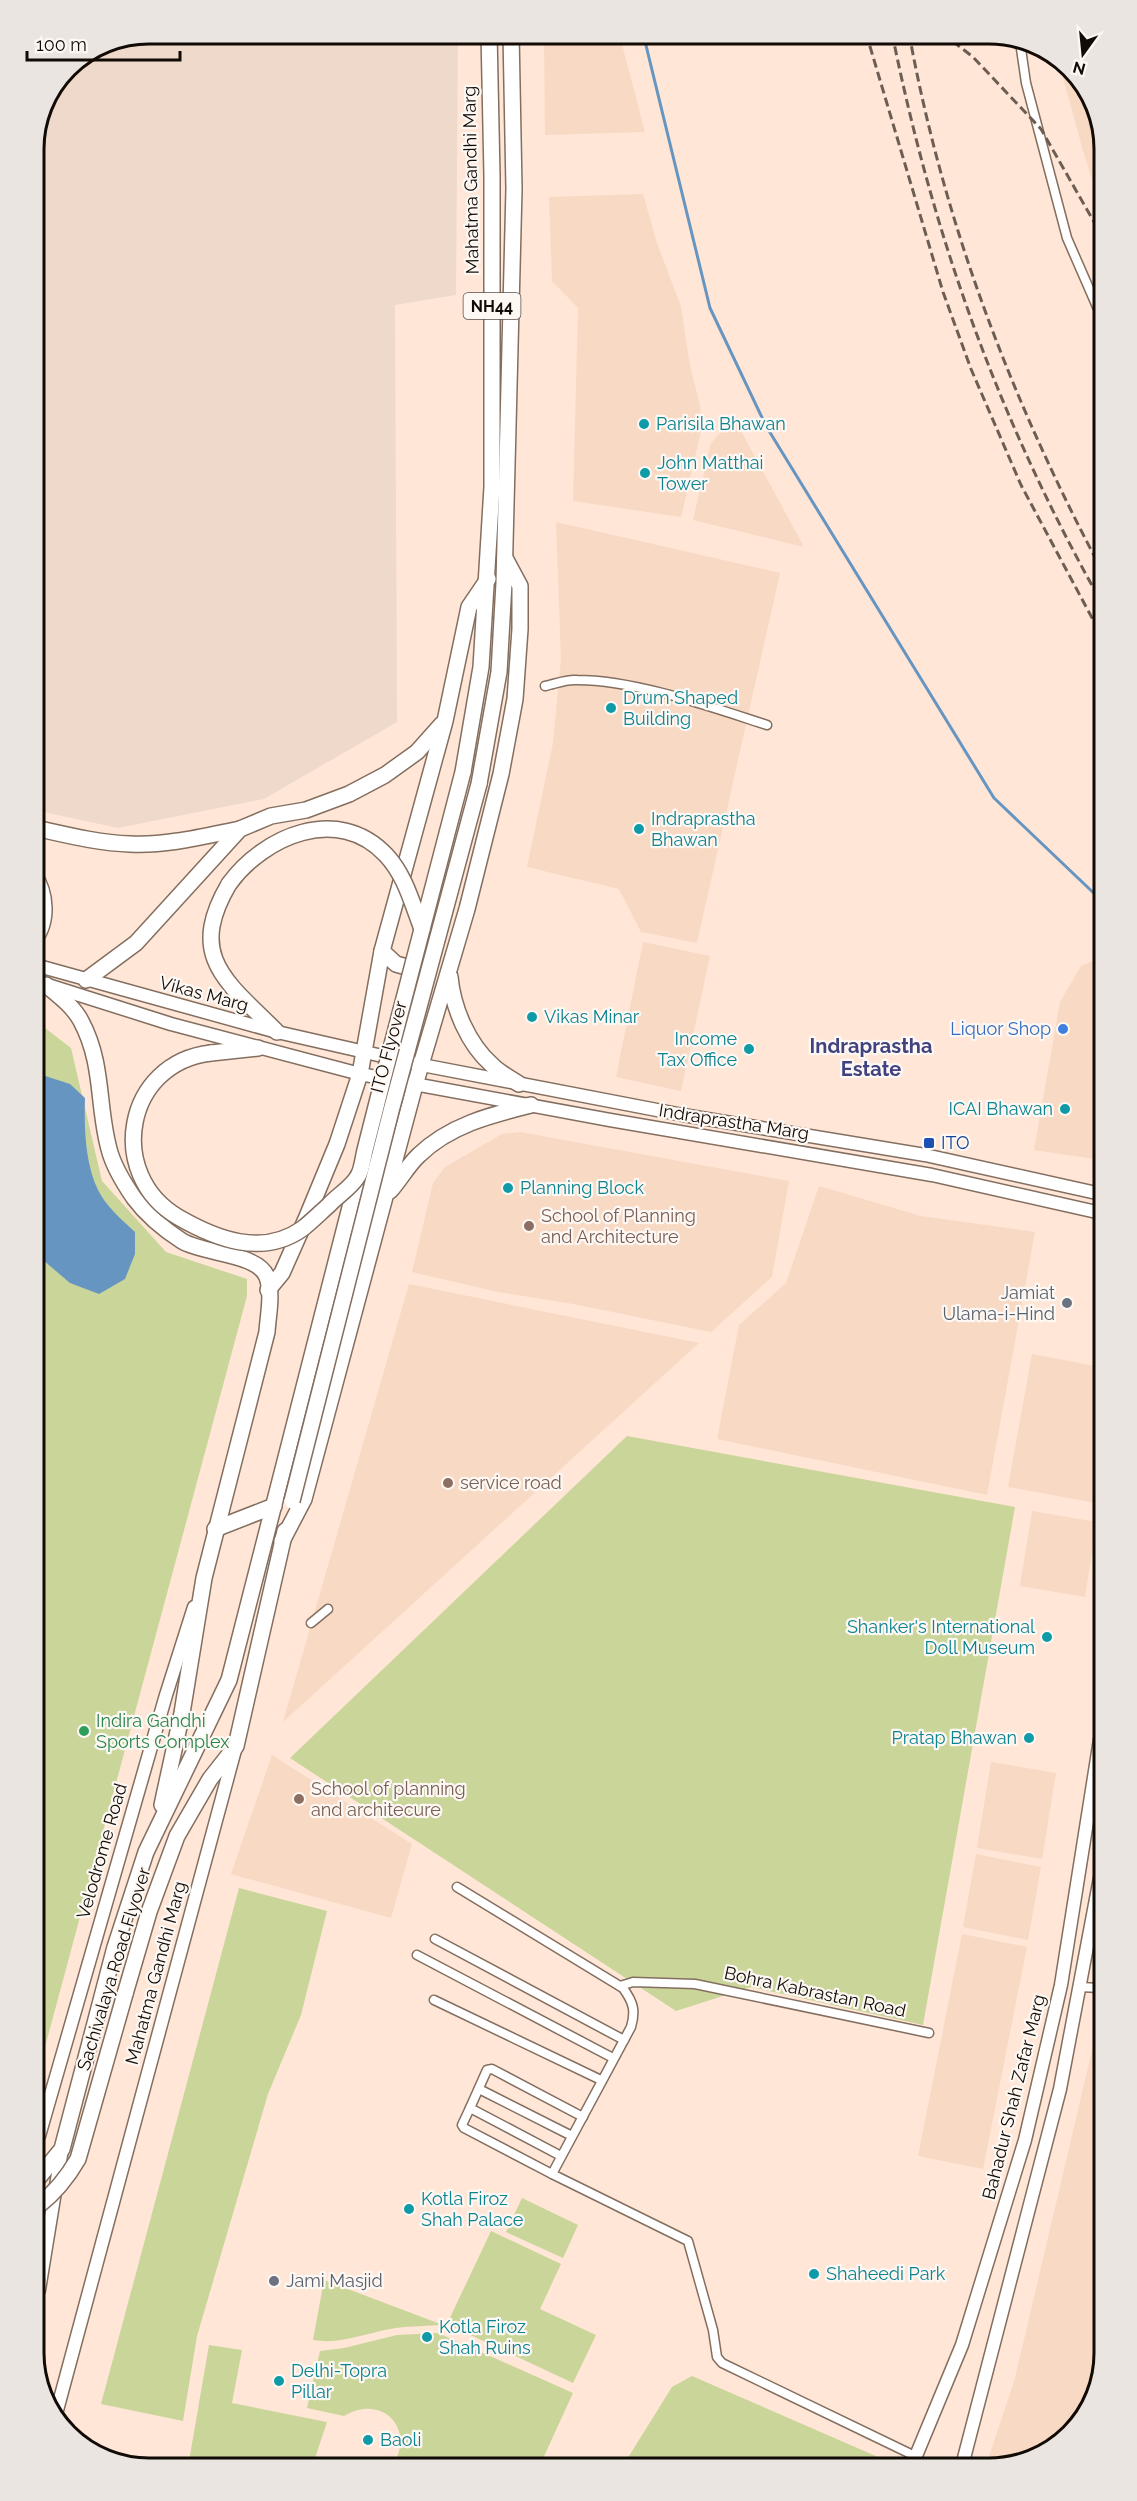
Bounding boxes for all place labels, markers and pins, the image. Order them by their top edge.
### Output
place label: Parisila Bhawan [656,413,786,434]
marker: Parisila Bhawan [637,417,651,431]
place label: John Matthai Tower [657,452,764,494]
marker: John Matthai Tower [638,466,652,480]
place label: Drum Shaped Building [623,687,738,729]
marker: Drum Shaped Building [604,701,618,715]
place label: Indraprastha Bhawan [651,808,755,850]
marker: Indraprastha Bhawan [632,822,646,836]
place label: Vikas Minar [544,1006,640,1027]
marker: Vikas Minar [525,1010,539,1024]
place label: Liquor Shop [950,1018,1051,1039]
marker: Liquor Shop [1056,1022,1070,1036]
place label: Income Tax Office [657,1028,737,1070]
marker: Income Tax Office [742,1042,756,1056]
place label: ICAI Bhawan [948,1098,1053,1119]
marker: ICAI Bhawan [1058,1102,1072,1116]
place label: ITO [941,1132,970,1153]
marker: ITO [922,1136,936,1150]
place label: Planning Block [520,1177,644,1198]
marker: Planning Block [501,1181,515,1195]
place label: School of Planning and Architecture [541,1205,696,1247]
marker: School of Planning and Architecture [522,1219,536,1233]
place label: Jamiat Ulama-i-Hind [942,1282,1055,1324]
marker: Jamiat Ulama-i-Hind [1060,1296,1074,1310]
place label: service road [460,1472,562,1493]
marker: service road [441,1476,455,1490]
place label: Shanker's International Doll Museum [847,1616,1035,1658]
marker: Shanker's International Doll Museum [1040,1630,1054,1644]
place label: Indira Gandhi Sports Complex [96,1710,229,1752]
marker: Indira Gandhi Sports Complex [77,1724,91,1738]
place label: Pratap Bhawan [892,1727,1017,1748]
marker: Pratap Bhawan [1022,1731,1036,1745]
place label: School of planning and architecure [311,1778,466,1820]
marker: School of planning and architecure [292,1792,306,1806]
place label: Kotla Firoz Shah Palace [421,2188,524,2230]
marker: Kotla Firoz Shah Palace [402,2202,416,2216]
place label: Shaheedi Park [826,2263,946,2284]
marker: Shaheedi Park [807,2267,821,2281]
place label: Jami Masjid [286,2270,383,2291]
marker: Jami Masjid [267,2274,281,2288]
place label: Kotla Firoz Shah Ruins [439,2316,531,2358]
marker: Kotla Firoz Shah Ruins [420,2330,434,2344]
place label: Delhi-Topra Pillar [291,2360,387,2402]
marker: Delhi-Topra Pillar [272,2374,286,2388]
place label: Baoli [380,2429,421,2450]
marker: Baoli [361,2433,375,2447]

